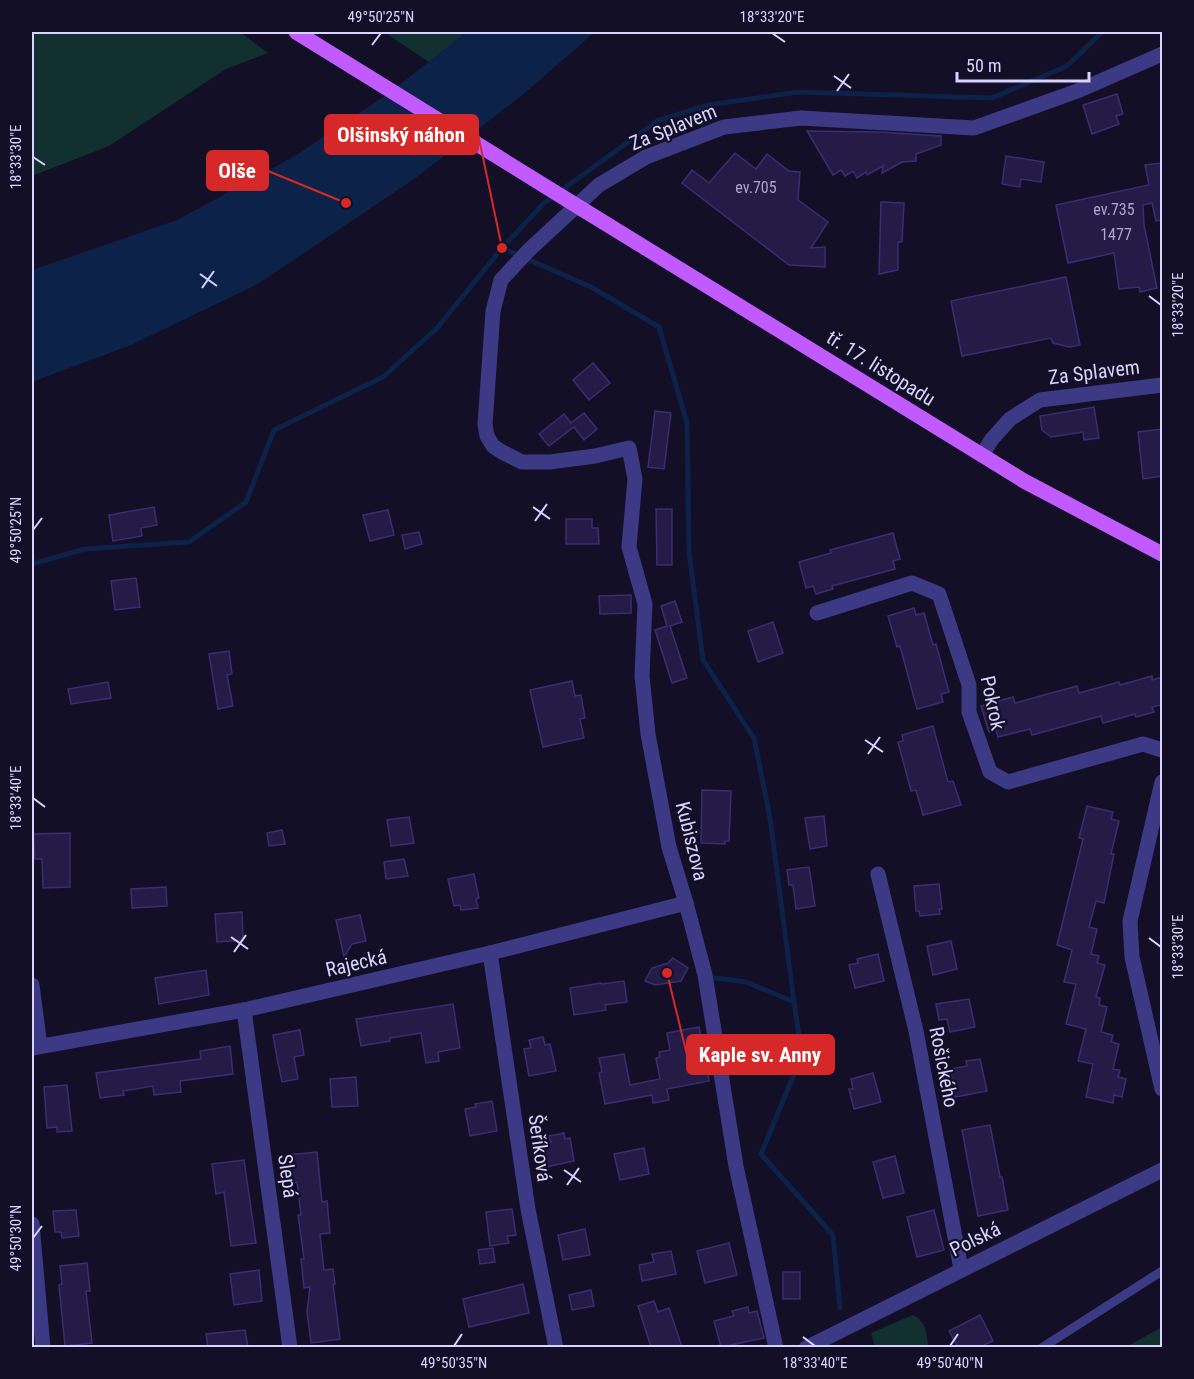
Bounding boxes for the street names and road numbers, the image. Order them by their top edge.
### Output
street label: Za Splavem [626,99,720,155]
street label: tř. 17. listopadu [822,325,940,411]
street label: Za Splavem [1047,354,1141,390]
street label: Pokrok [976,674,1010,732]
street label: Kubiszova [671,799,713,883]
street label: Rajecká [323,944,389,982]
street label: Rošického [924,1025,964,1109]
street label: Šeříková [523,1113,557,1183]
street label: Slepá [273,1153,303,1199]
street label: Polská [946,1217,1004,1261]

